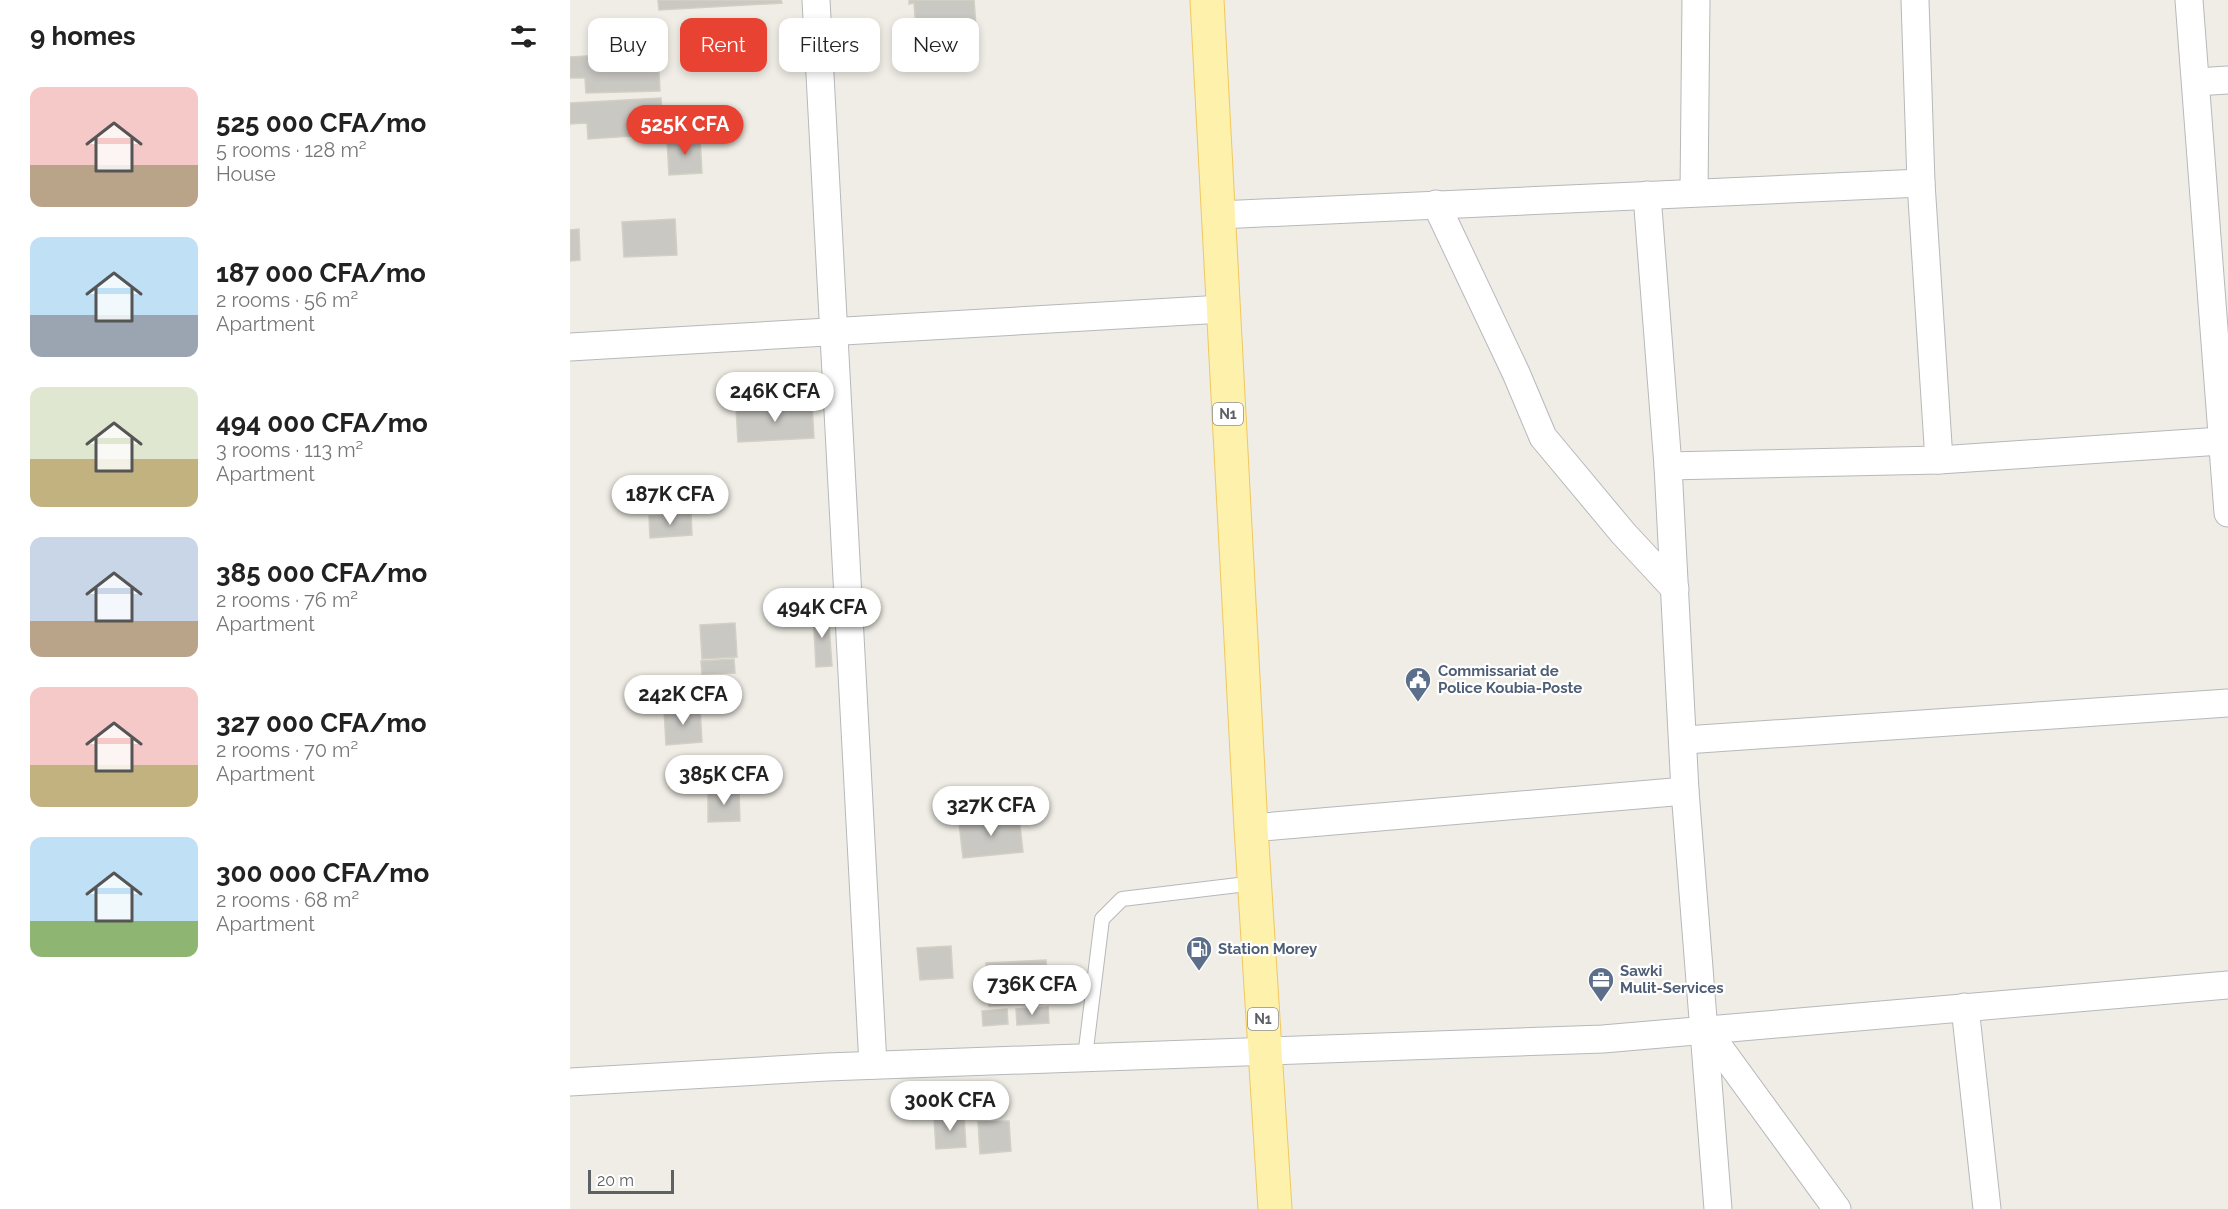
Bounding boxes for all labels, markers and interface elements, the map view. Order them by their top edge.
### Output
chip: Buy [588,18,668,72]
chip: Rent [680,18,767,72]
chip: Filters [779,18,880,72]
chip: New [892,18,979,72]
icon: filters [507,20,540,53]
text: 9 homes [30,21,136,51]
pin: 525K CFA [623,105,747,156]
text: 525 000 CFA/mo [216,108,426,138]
icon: home [78,111,150,183]
text: 525K CFA [640,112,730,136]
text: 5 rooms · 128 m² [216,138,367,162]
text: House [216,162,276,186]
text: 187 000 CFA/mo [216,258,426,288]
icon: home [78,261,150,333]
text: 2 rooms · 56 m² [216,288,358,312]
text: Apartment [216,312,315,336]
pin: 246K CFA [713,372,837,423]
text: 246K CFA [730,379,820,403]
road number: N1 [1213,403,1243,425]
text: 494 000 CFA/mo [216,408,428,438]
icon: home [78,411,150,483]
text: 3 rooms · 113 m² [216,438,363,462]
text: Apartment [216,462,315,486]
pin: 187K CFA [608,475,732,526]
text: 187K CFA [626,482,714,506]
text: 385 000 CFA/mo [216,558,427,588]
icon: home [78,561,150,633]
text: 2 rooms · 76 m² [216,588,358,612]
pin: 494K CFA [760,588,884,639]
text: 494K CFA [777,595,867,619]
text: Apartment [216,612,315,636]
place label: Commissariat de Police Koubia-Poste [1438,662,1582,697]
public building icon: Commissariat de Police Koubia-Poste [1403,665,1433,703]
pin: 242K CFA [621,675,745,726]
text: 242K CFA [638,682,728,706]
text: 327 000 CFA/mo [216,708,426,738]
icon: home [78,711,150,783]
text: 2 rooms · 70 m² [216,738,358,762]
pin: 385K CFA [662,755,786,806]
text: Apartment [216,762,315,786]
text: 385K CFA [679,762,769,786]
pin: 327K CFA [929,786,1053,837]
text: 327K CFA [946,793,1036,817]
text: 300 000 CFA/mo [216,858,429,888]
icon: home [78,861,150,933]
text: 2 rooms · 68 m² [216,888,359,912]
text: Apartment [216,912,315,936]
fuel station icon: Station Morey [1184,934,1214,972]
place label: Station Morey [1218,940,1318,958]
place label: Sawki Mulit-Services [1620,962,1724,997]
pin: 736K CFA [970,965,1094,1016]
office icon: Sawki Mulit-Services [1586,965,1616,1003]
text: 736K CFA [987,972,1077,996]
road number: N1 [1248,1008,1278,1030]
pin: 300K CFA [888,1081,1012,1132]
text: 300K CFA [904,1088,996,1112]
scale bar [588,1167,674,1194]
text: 20 m [597,1171,634,1190]

